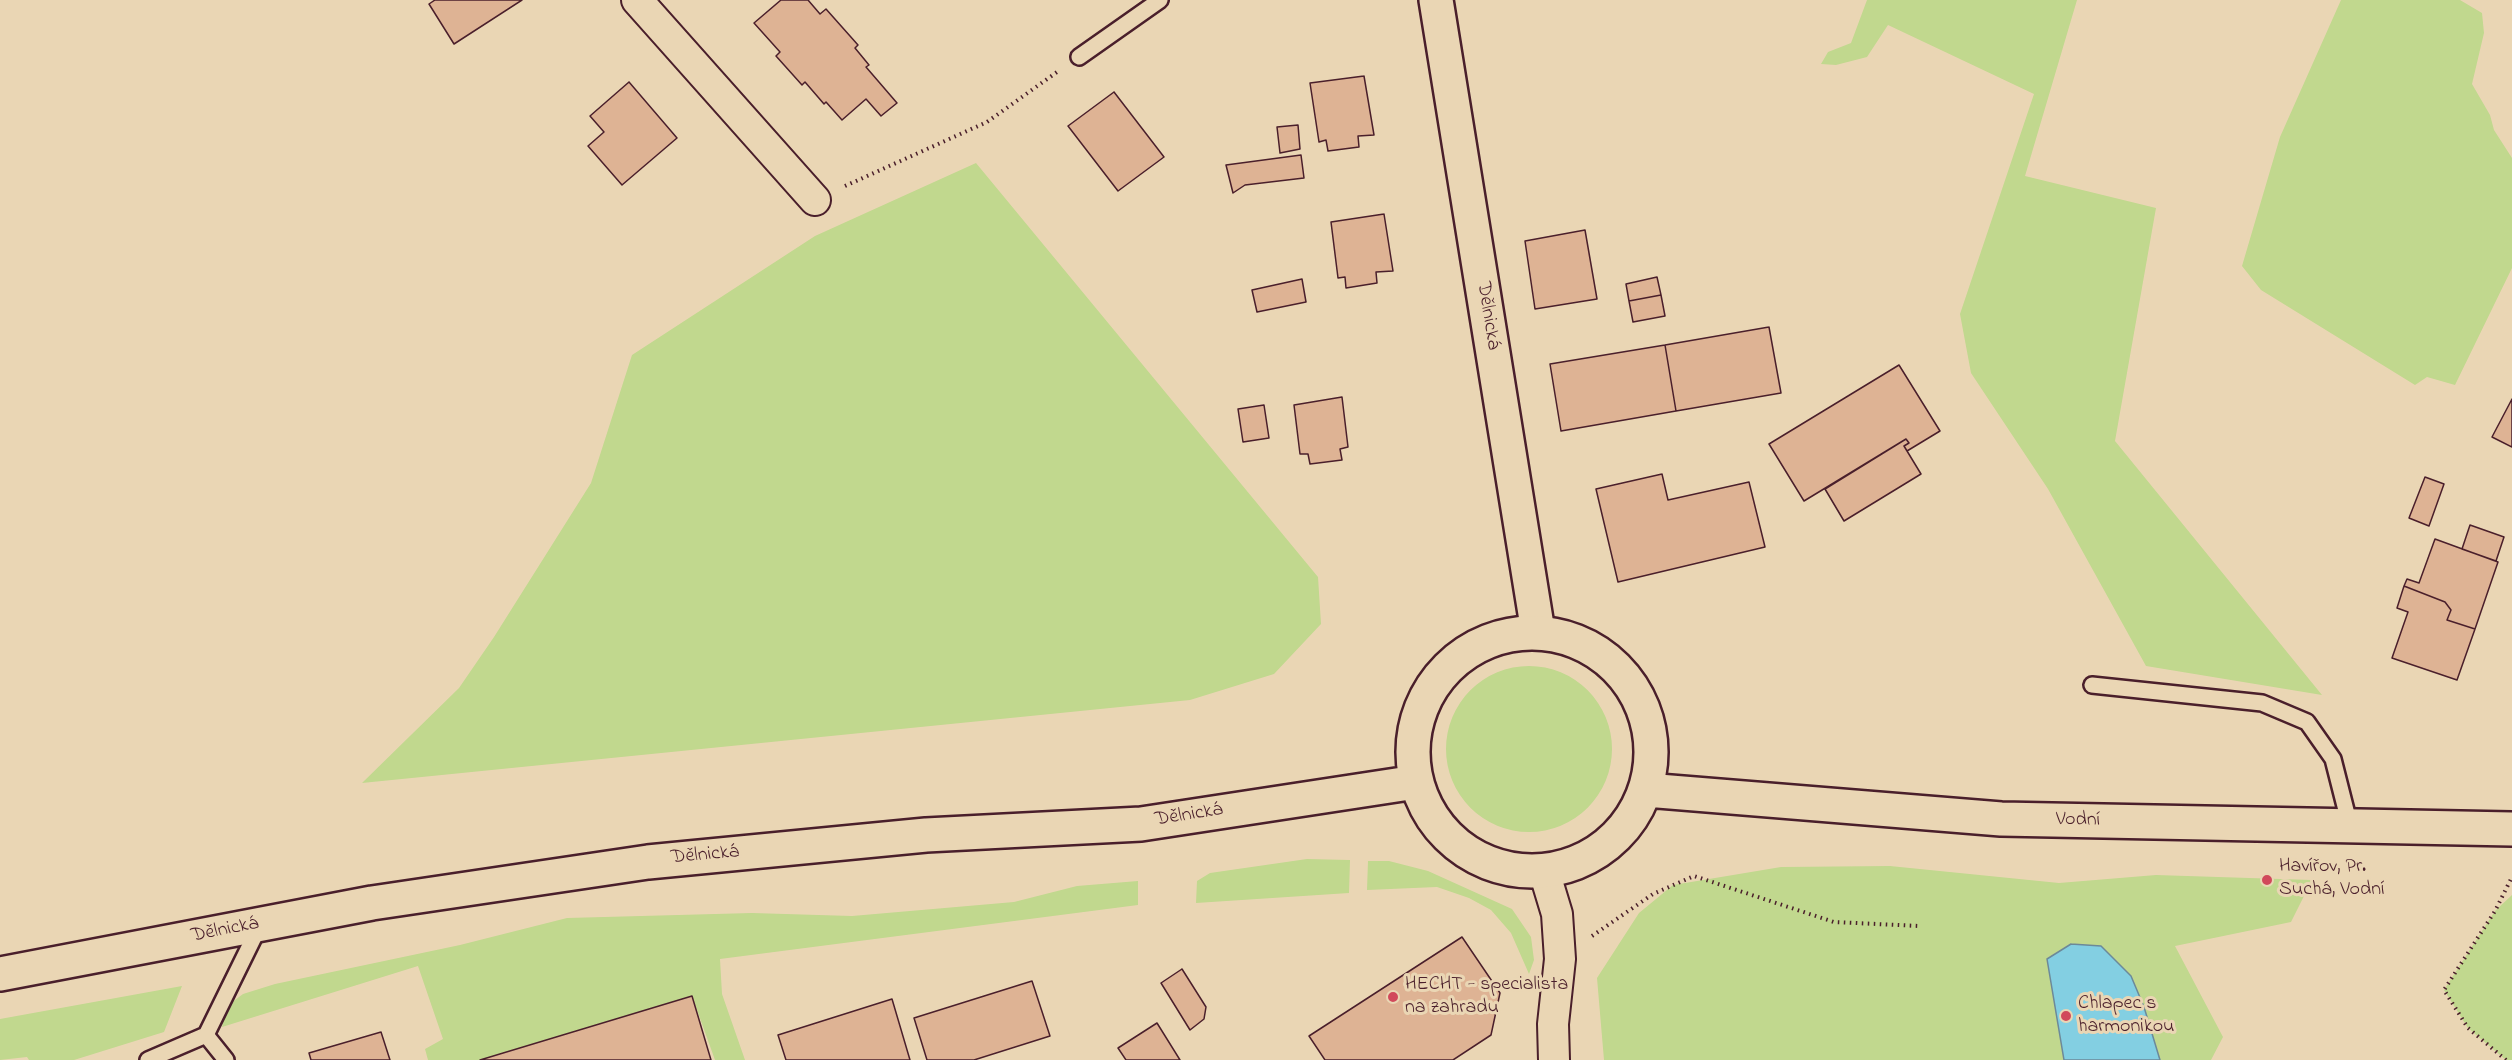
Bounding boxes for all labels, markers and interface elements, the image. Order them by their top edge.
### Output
street label: Dělnická [1470,280,1504,352]
street label: Dělnická [1153,799,1225,833]
street label: Vodní [2056,809,2100,833]
street label: Dělnická [670,841,740,871]
place label: Havířov, Pr. Suchá, Vodní [2279,856,2385,903]
marker: Havířov, Pr. Suchá, Vodní [2260,873,2274,887]
street label: Dělnická [189,913,261,949]
place label: HECHT - specialista na zahradu [1405,974,1568,1021]
marker: HECHT - specialista na zahradu [1386,990,1400,1004]
place label: Chlapec s harmonikou [2078,993,2174,1040]
marker: Chlapec s harmonikou [2059,1009,2073,1023]

